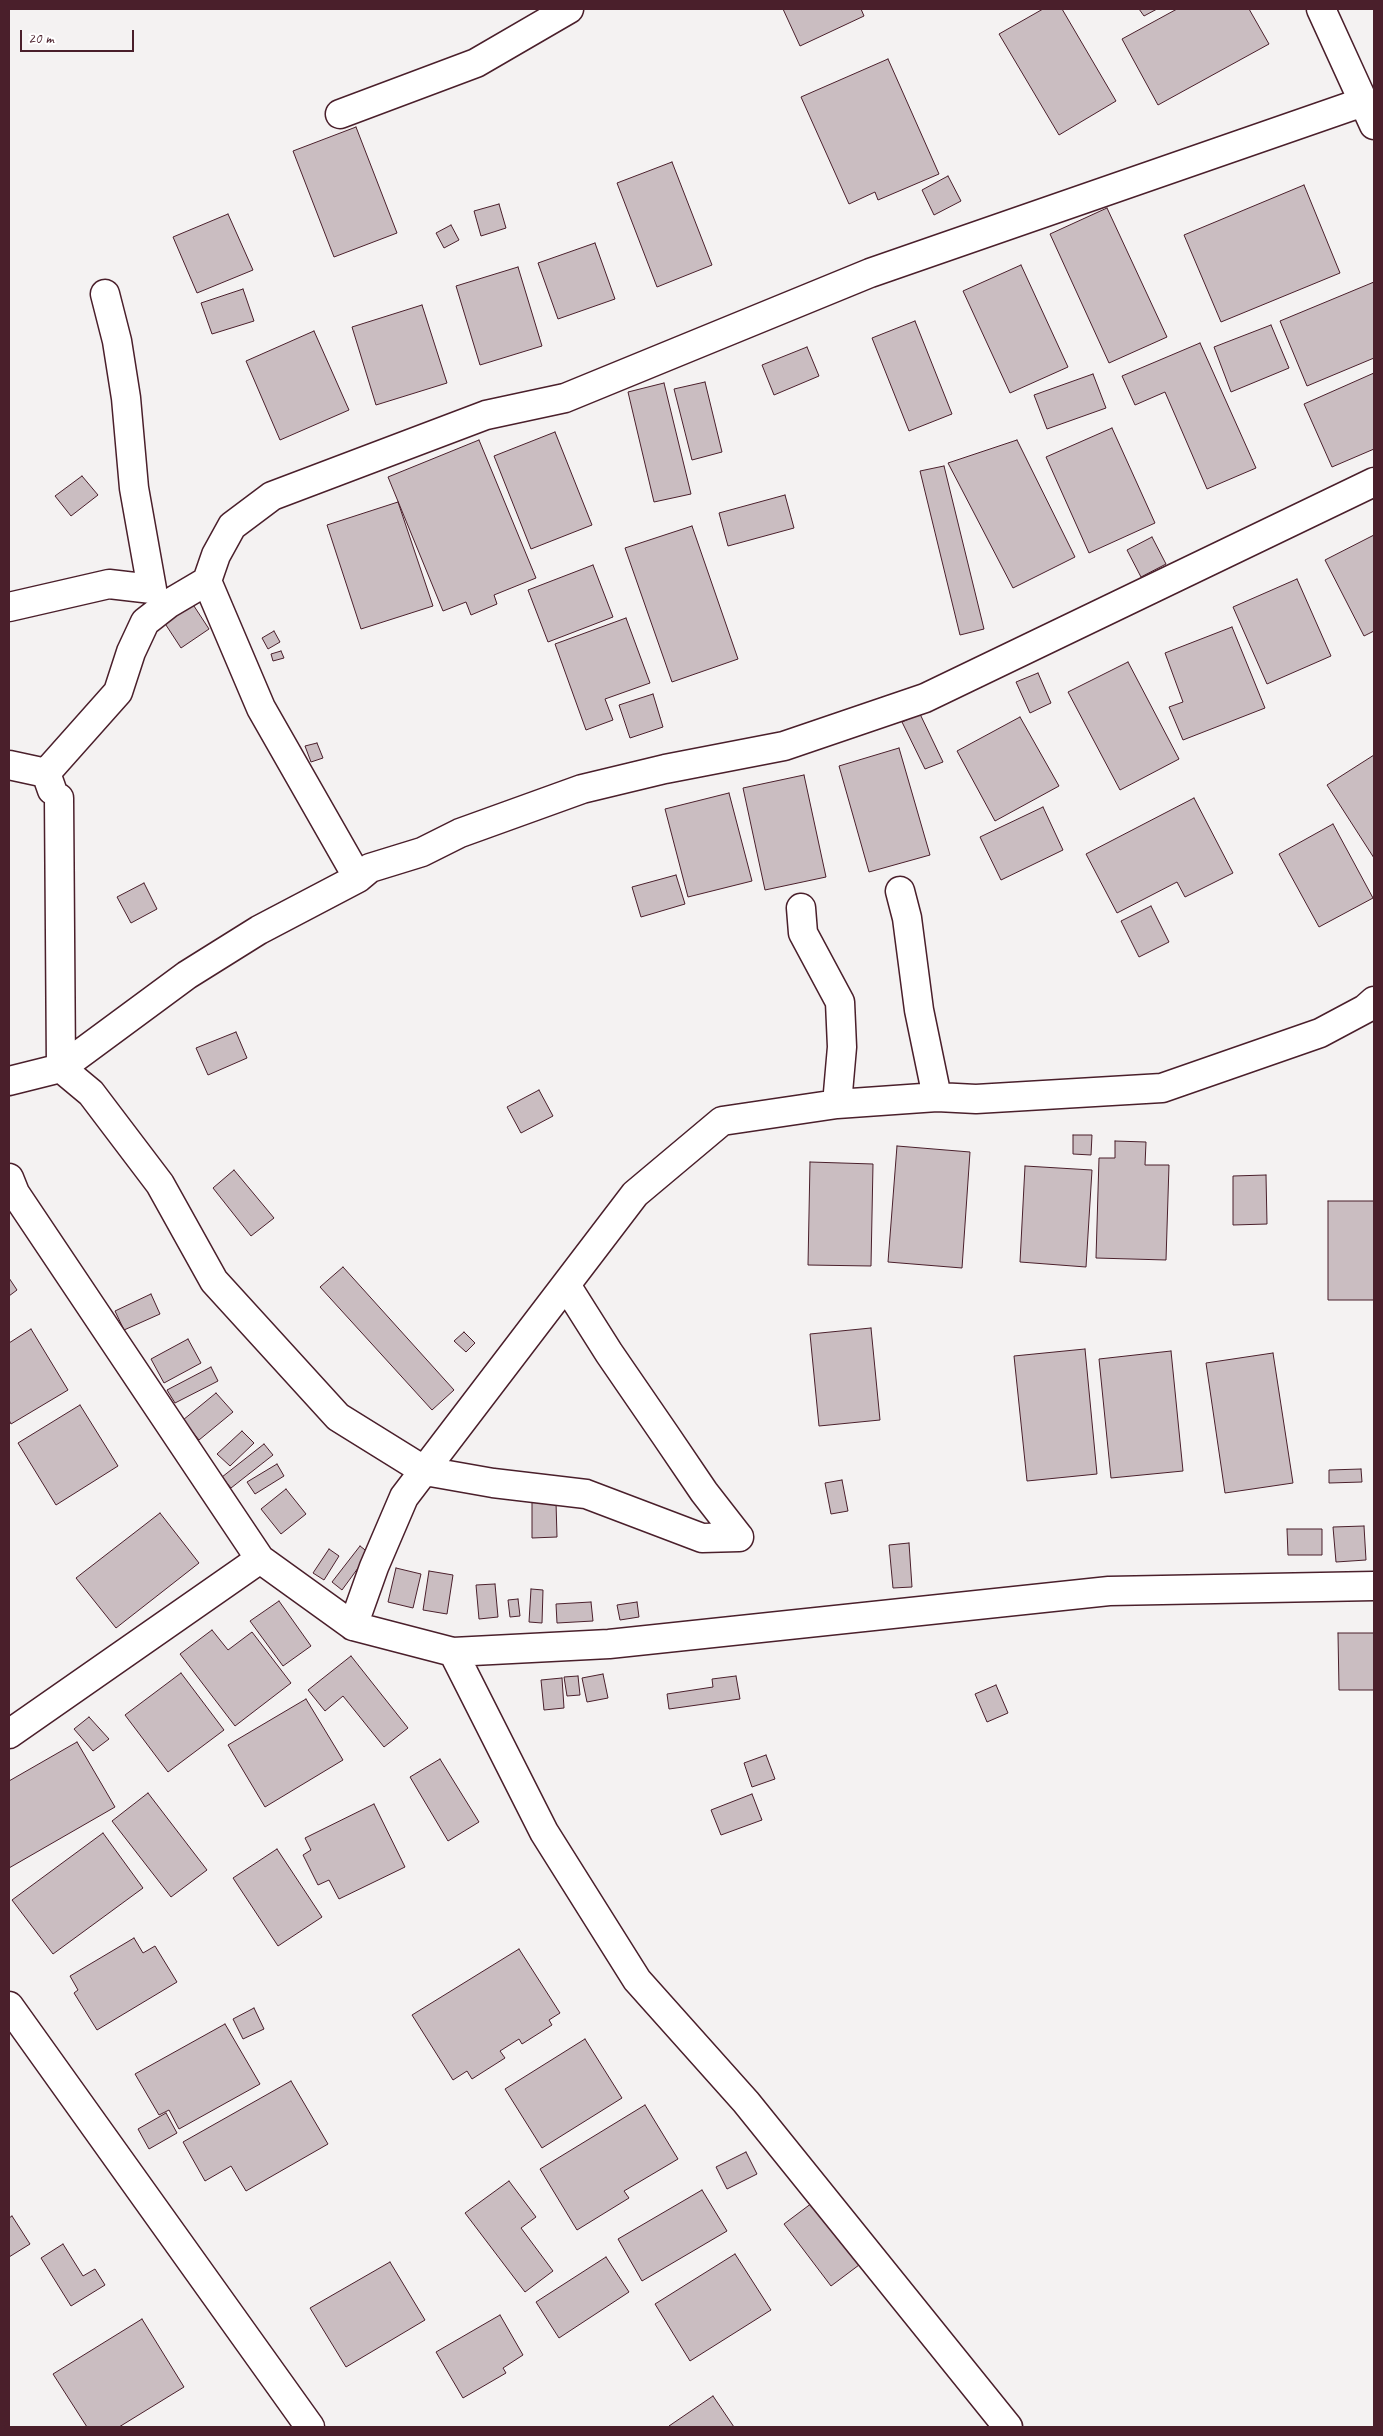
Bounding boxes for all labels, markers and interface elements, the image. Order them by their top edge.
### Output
scale bar [22,20,136,52]
text: 20 m [28,29,54,48]

